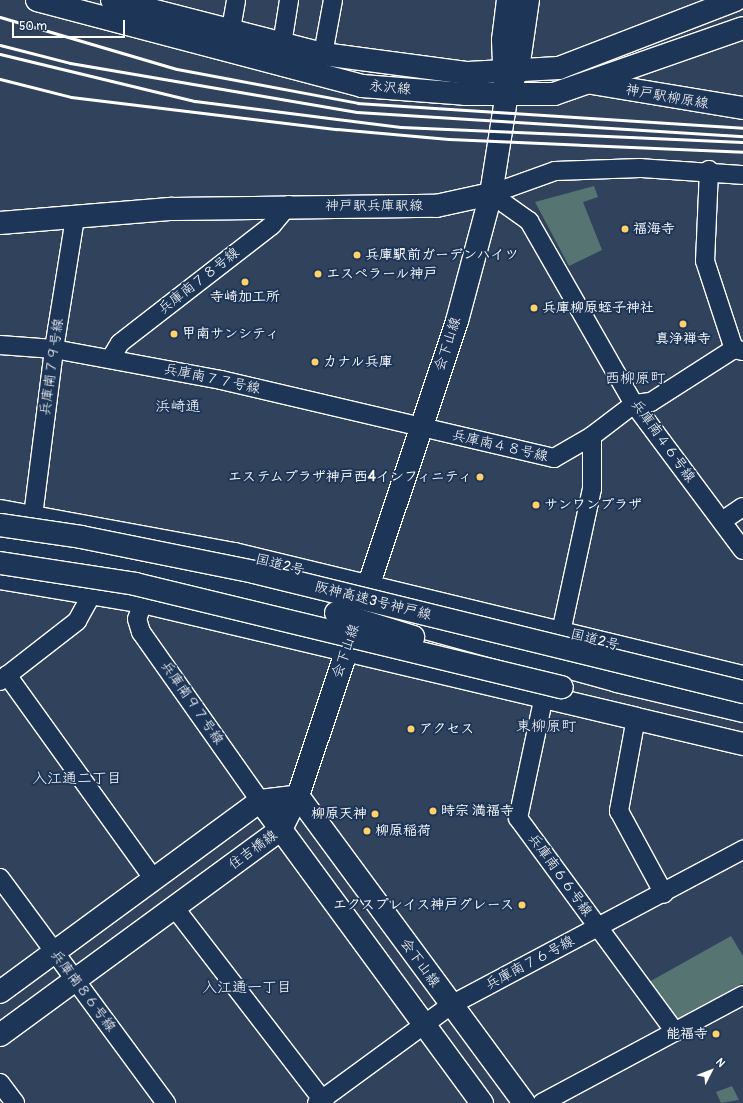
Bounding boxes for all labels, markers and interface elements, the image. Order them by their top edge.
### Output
scale bar [14,12,127,38]
text: 50 m [19,19,47,34]
street label: 永沢線 [368,78,412,98]
street label: 神戸駅柳原線 [624,81,710,113]
street label: 神戸駅兵庫駅線 [325,198,423,214]
place label: 福海寺 [633,221,675,237]
marker: 福海寺 [620,224,630,234]
street label: 兵庫南７８号線 [155,244,243,318]
place label: 兵庫駅前ガーデンハイツ [365,247,519,263]
marker: 兵庫駅前ガーデンハイツ [352,250,362,260]
place label: エスペラール神戸 [326,266,438,282]
marker: エスペラール神戸 [313,269,323,279]
marker: 寺崎加工所 [240,277,250,287]
place label: 寺崎加工所 [210,289,280,305]
place label: 兵庫柳原蛭子神社 [542,300,654,316]
marker: 兵庫柳原蛭子神社 [529,303,539,313]
street label: 会下山線 [431,315,465,373]
street label: 兵庫南７９号線 [37,317,67,417]
marker: 真浄禅寺 [678,319,688,329]
place label: 甲南サンシティ [182,326,280,342]
marker: 甲南サンシティ [169,329,179,339]
place label: 真浄禅寺 [655,331,711,347]
place label: カナル兵庫 [323,354,393,370]
marker: カナル兵庫 [310,357,320,367]
street label: 兵庫南７７号線 [162,361,262,397]
district label: 西柳原町 [605,370,665,388]
street label: 兵庫南４６号線 [627,396,699,486]
district label: 浜崎通 [156,398,200,416]
street label: 兵庫南４８号線 [450,427,550,465]
place label: エステムプラザ神戸西4インフィニティ [226,469,472,485]
marker: エステムプラザ神戸西4インフィニティ [475,472,485,482]
place label: サンワンプラザ [544,497,642,513]
marker: サンワンプラザ [531,500,541,510]
street label: 国道2号 [254,551,306,579]
street label: 阪神高速3号神戸線 [313,578,433,624]
street label: 会下山線 [329,622,363,680]
street label: 国道2号 [569,626,621,654]
street label: 兵庫南９７号線 [157,658,227,748]
district label: 東柳原町 [516,718,576,736]
place label: アクセス [419,721,475,737]
marker: アクセス [406,724,416,734]
district label: 入江通二丁目 [32,770,122,788]
place label: 時宗 満福寺 [441,803,514,819]
place label: 柳原天神 [311,806,367,822]
marker: 時宗 満福寺 [428,806,438,816]
marker: 柳原天神 [370,809,380,819]
place label: 柳原稲荷 [375,823,431,839]
marker: 柳原稲荷 [362,826,372,836]
street label: 住吉橋線 [225,827,281,873]
street label: 兵庫南６６号線 [524,830,596,920]
place label: エクスプレイス神戸グレース [331,897,514,913]
marker: エクスプレイス神戸グレース [517,900,527,910]
street label: 兵庫南７６号線 [483,933,577,993]
street label: 会下山線 [397,935,443,991]
street label: 兵庫南８６号線 [47,947,119,1035]
district label: 入江通一丁目 [202,979,292,997]
place label: 能福寺 [666,1026,708,1042]
marker: 能福寺 [711,1029,721,1039]
north arrow [691,1051,731,1091]
text: N [713,1056,728,1070]

